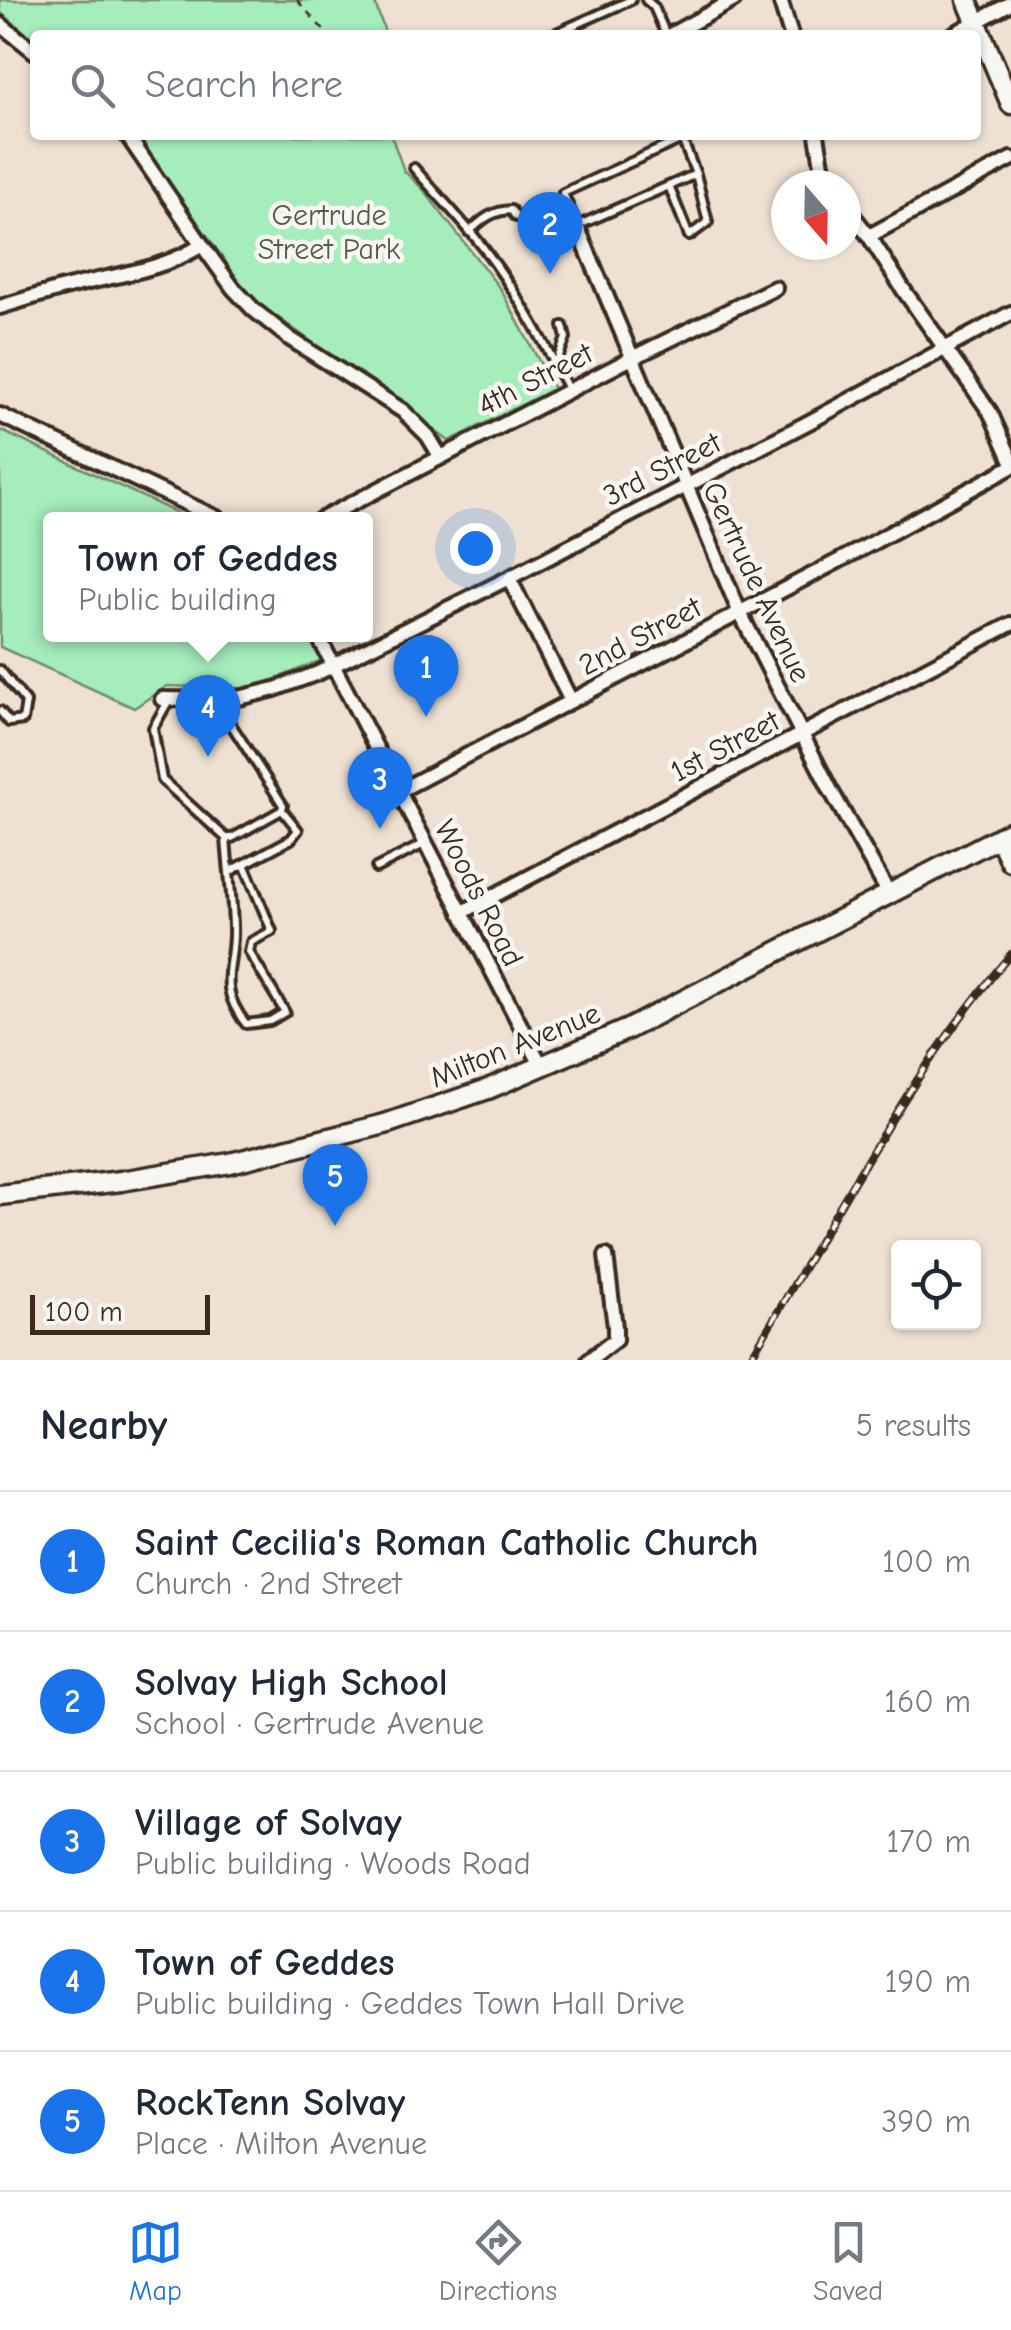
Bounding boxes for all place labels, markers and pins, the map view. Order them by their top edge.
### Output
pin: 2 [518,192,582,274]
pin: 1 [394,634,458,717]
pin: 4 [176,674,240,757]
pin: 3 [348,746,412,829]
pin: 5 [302,1144,368,1226]

